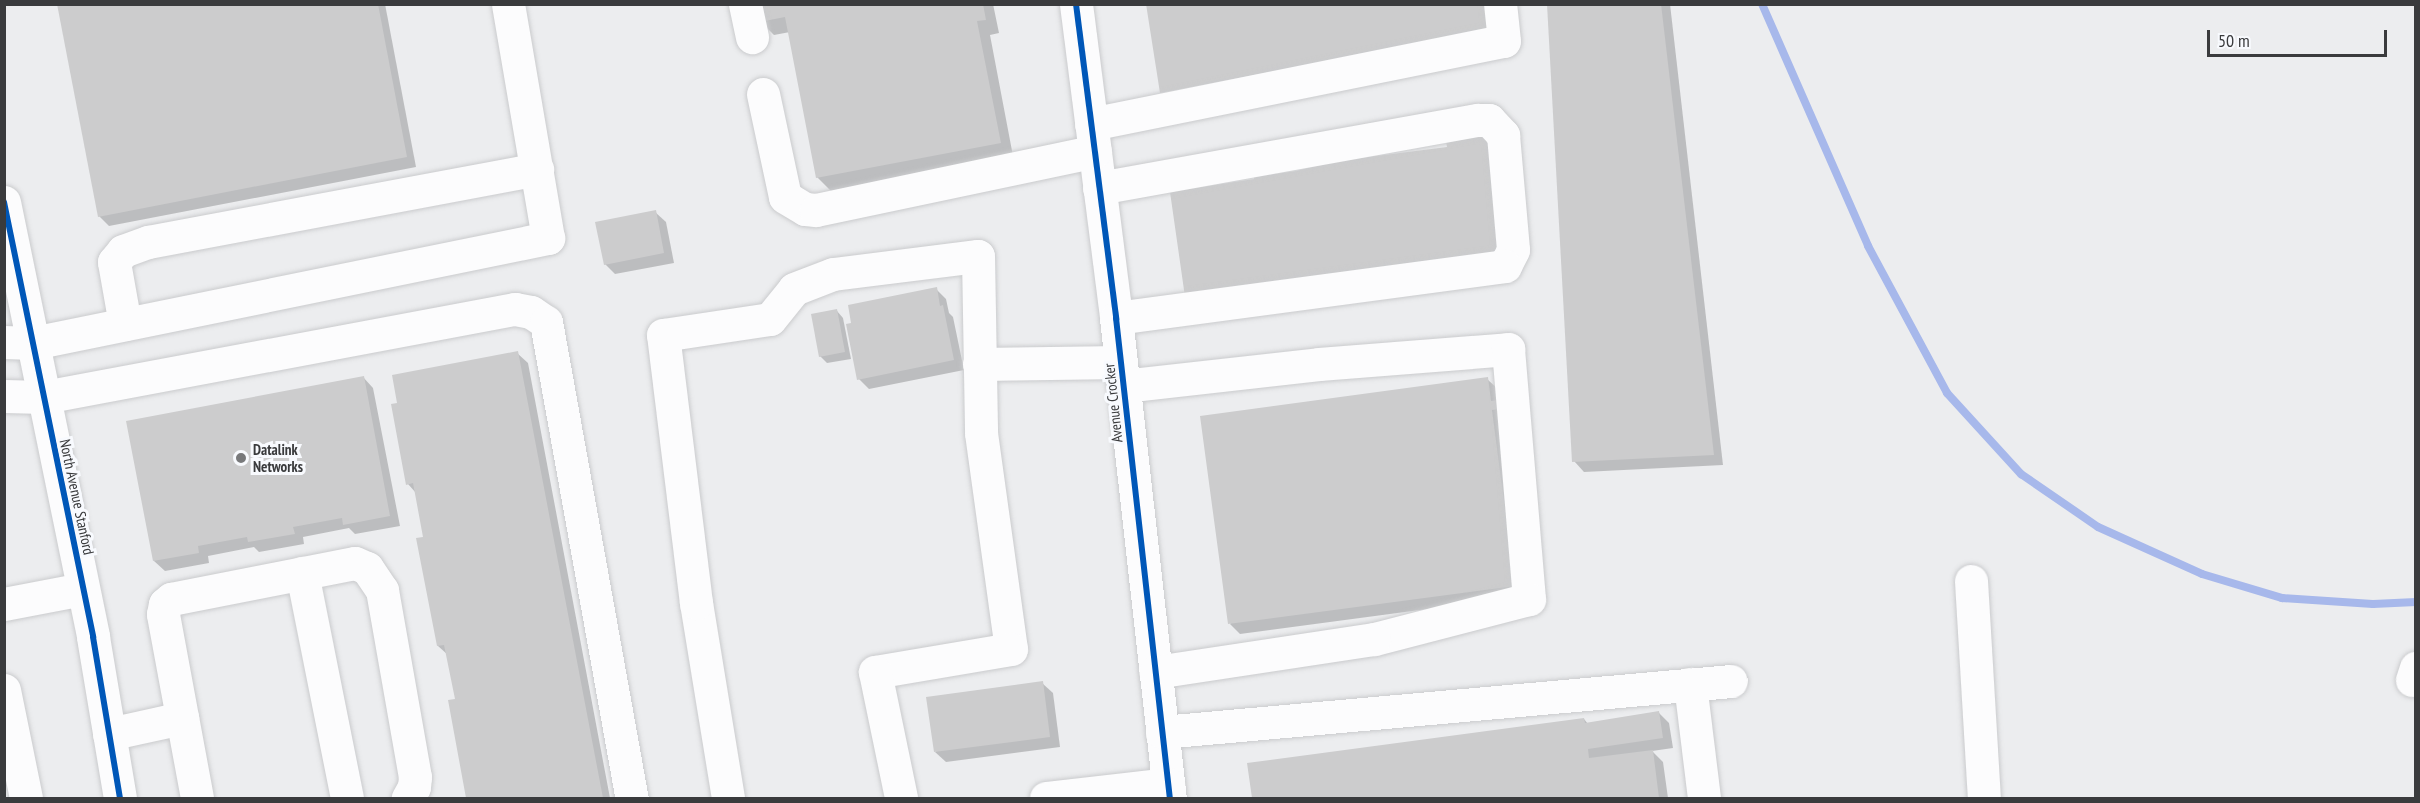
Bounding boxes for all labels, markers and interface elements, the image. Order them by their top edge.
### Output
scale bar [2210,18,2390,56]
text: 50 m [2218,29,2250,52]
street label: Avenue Crocker [1100,362,1126,444]
street label: North Avenue Stanford [56,437,98,557]
place label: Datalink Networks [253,440,303,475]
marker: Datalink Networks [234,451,248,465]

